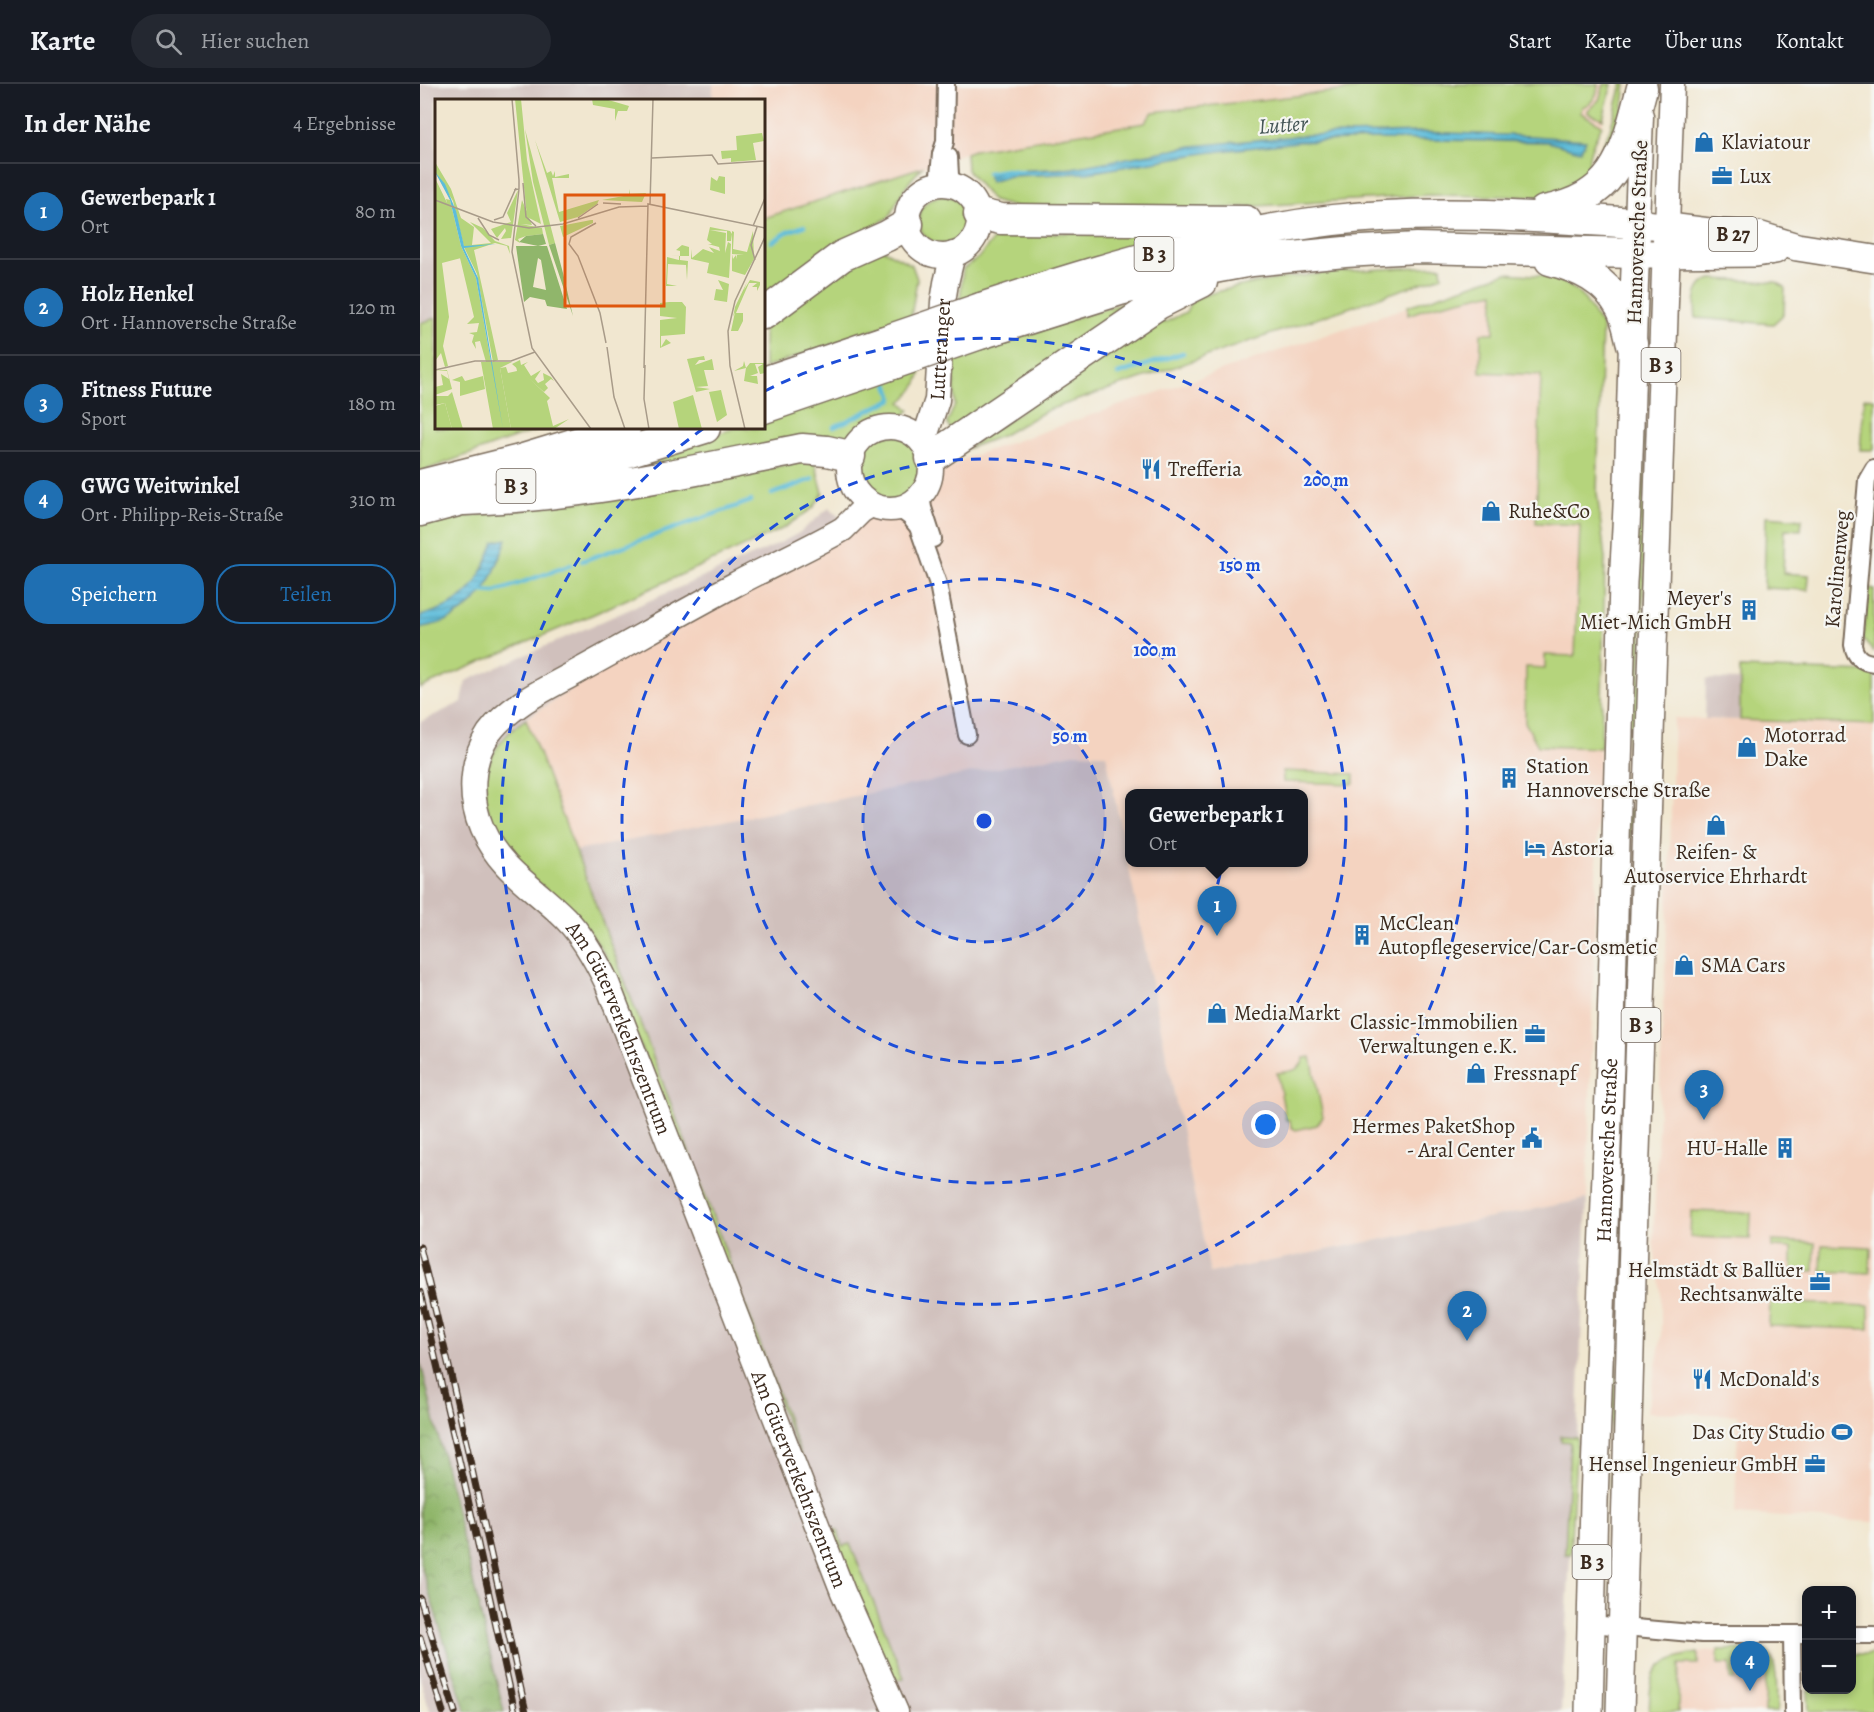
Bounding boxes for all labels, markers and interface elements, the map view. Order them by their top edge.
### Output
search box [131,14,551,68]
text: Karte [30,22,95,60]
icon: search [152,25,185,58]
text: Hier suchen [200,26,309,56]
text: Start [1509,27,1551,55]
text: Karte [1584,27,1632,55]
text: Über uns [1665,27,1742,55]
text: Kontakt [1775,27,1844,55]
inset map [435,99,765,429]
text: In der Nähe [24,106,151,141]
water label: Lutter [1257,108,1310,142]
text: 4 Ergebnisse [293,110,396,137]
place label: Klaviatour [1721,128,1811,156]
shop icon: Klaviatour [1692,130,1716,154]
street label: Hannoversche Straße [1620,139,1654,325]
place label: Lux [1739,162,1771,190]
office icon: Lux [1710,164,1734,188]
text: Gewerbepark 1 [81,183,216,213]
text: 1 [40,198,47,225]
text: 80 m [355,198,396,225]
text: Ort [81,213,109,240]
road number: B 27 [1709,217,1757,251]
road number: B 3 [1134,237,1174,271]
text: Holz Henkel [81,279,193,309]
text: 2 [39,294,48,321]
text: 120 m [348,294,396,321]
street label: Lutteranger [923,297,957,401]
text: Ort · Hannoversche Straße [81,309,297,336]
road number: B 3 [1642,348,1680,382]
text: Fitness Future [81,375,212,405]
text: 3 [39,390,48,417]
text: 180 m [348,390,396,417]
text: Sport [81,405,126,432]
place label: Trefferia [1168,455,1242,483]
restaurant icon: Trefferia [1139,457,1163,481]
text: 200 m [1303,468,1349,492]
road number: B 3 [496,469,536,503]
text: GWG Weitwinkel [81,471,240,501]
text: 4 [39,486,48,513]
text: 310 m [350,486,396,513]
place label: Ruhe&Co [1508,497,1590,525]
shop icon: Ruhe&Co [1479,499,1503,523]
text: Ort · Philipp-Reis-Straße [81,501,284,528]
street label: Karolinenweg [1818,508,1856,629]
text: 150 m [1219,553,1261,577]
button: Speichern [24,564,204,624]
button: Teilen [216,564,396,624]
place label: Meyer's Miet-Mich GmbH [1580,584,1732,636]
building icon: Meyer's Miet-Mich GmbH [1737,598,1761,622]
text: 100 m [1134,638,1176,662]
place label: Motorrad Dake [1764,721,1847,773]
text: 50 m [1053,724,1087,748]
shop icon: Motorrad Dake [1735,735,1759,759]
place label: Station Hannoversche Straße [1526,752,1710,804]
building icon: Station Hannoversche Straße [1497,766,1521,790]
popup [1125,789,1308,867]
text: Gewerbepark 1 [1149,800,1284,830]
centre of rings [974,811,994,831]
shop icon: Reifen- & Autoservice Ehrhardt [1704,813,1728,837]
text: Ort [1149,830,1177,857]
place label: Astoria [1551,834,1614,862]
hotel icon: Astoria [1523,836,1547,860]
place label: Reifen- & Autoservice Ehrhardt [1624,838,1808,890]
pin: 1 [1198,886,1236,936]
place label: McClean Autopflegeservice/Car-Cosmetic [1378,909,1657,961]
street label: Am Güterverkehrszentrum [559,914,679,1139]
building icon: McClean Autopflegeservice/Car-Cosmetic [1350,923,1374,947]
place label: SMA Cars [1701,951,1786,979]
shop icon: SMA Cars [1672,953,1696,977]
place label: MediaMarkt [1234,999,1341,1027]
shop icon: MediaMarkt [1205,1001,1229,1025]
place label: Classic-Immobilien Verwaltungen e.K. [1350,1008,1518,1060]
road number: B 3 [1622,1008,1660,1042]
office icon: Classic-Immobilien Verwaltungen e.K. [1523,1022,1547,1046]
street label: Hannoversche Straße [1589,1058,1624,1243]
place label: Fressnapf [1493,1059,1580,1087]
shop icon: Fressnapf [1464,1061,1488,1085]
pin: 3 [1684,1070,1724,1120]
your location [1251,1110,1280,1139]
place label: Hermes PaketShop - Aral Center [1352,1112,1515,1164]
public building icon: Hermes PaketShop - Aral Center [1520,1126,1544,1150]
place label: HU-Halle [1686,1134,1768,1162]
building icon: HU-Halle [1773,1136,1797,1160]
place label: Helmstädt & Ballüer Rechtsanwälte [1628,1256,1803,1308]
office icon: Helmstädt & Ballüer Rechtsanwälte [1808,1270,1832,1294]
pin: 2 [1448,1292,1486,1341]
street label: Am Güterverkehrszentrum [744,1365,854,1592]
place label: McDonald's [1719,1365,1820,1393]
restaurant icon: McDonald's [1690,1367,1714,1391]
place label: Das City Studio [1692,1418,1825,1446]
sports icon: Das City Studio [1830,1420,1854,1444]
place label: Hensel Ingenieur GmbH [1588,1450,1798,1478]
office icon: Hensel Ingenieur GmbH [1803,1452,1827,1476]
road number: B 3 [1572,1545,1612,1579]
map controls [1802,1586,1856,1694]
button: + [1802,1586,1856,1640]
button: − [1802,1640,1856,1694]
pin: 4 [1730,1642,1770,1691]

